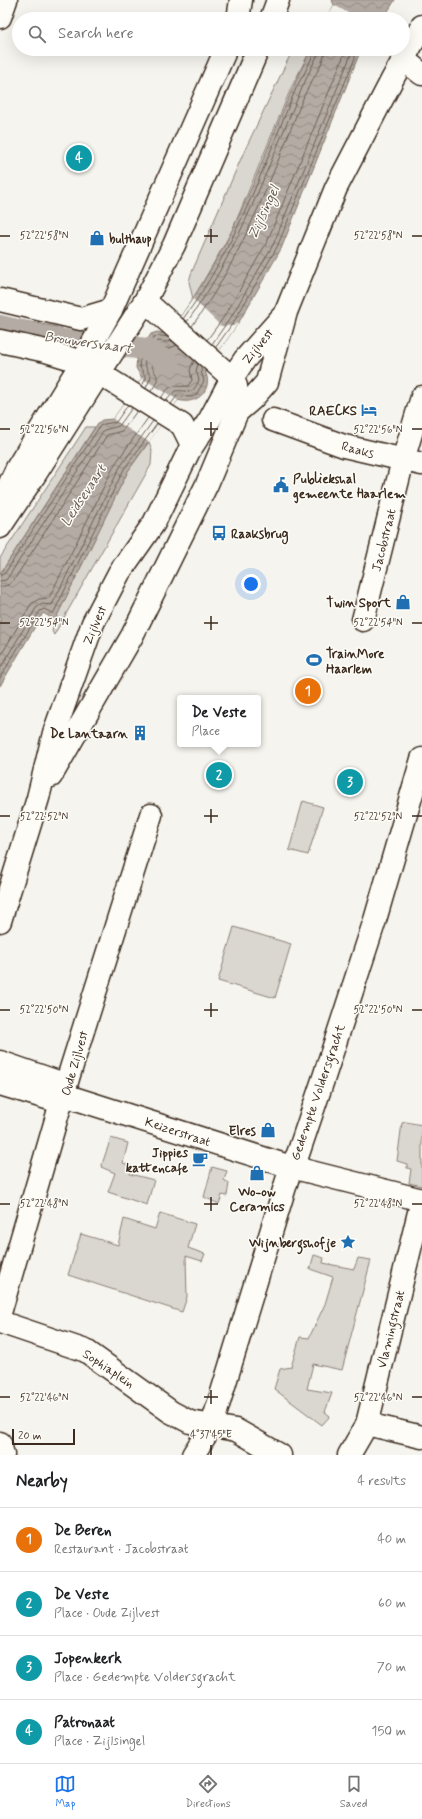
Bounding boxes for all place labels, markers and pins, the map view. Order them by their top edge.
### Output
pin: 4 [66,143,92,173]
shop icon: bulthaup [88,229,106,247]
place label: bulthaup [109,231,152,248]
hotel icon: RAECKS [360,401,378,419]
place label: RAECKS [309,403,357,420]
place label: Publiekshal gemeente Haarlem [293,471,406,504]
public building icon: Publiekshal gemeente Haarlem [272,476,290,494]
bus stop icon: Raaksbrug [210,524,228,542]
place label: Raaksbrug [231,526,289,545]
shop icon: Twin Sport [394,593,412,611]
place label: Twin Sport [326,595,391,612]
place label: TrainMore Haarlem [326,646,385,678]
sports icon: TrainMore Haarlem [305,651,323,669]
pin: 1 [295,676,321,706]
building icon: De Lantaarn [131,724,149,742]
place label: De Lantaarn [50,726,129,743]
pin: 2 [206,760,232,790]
pin: 3 [337,767,363,797]
shop icon: Elres [259,1121,277,1139]
place label: Elres [229,1123,256,1140]
place label: Jippies kattencafe [126,1145,188,1177]
cafe icon: Jippies kattencafe [191,1150,209,1168]
shop icon: Wo-ow Ceramics [248,1164,266,1182]
place label: Wo-ow Ceramics [229,1184,285,1216]
place icon: Wijnbergshofje [339,1233,357,1251]
place label: Wijnbergshofje [248,1235,336,1255]

